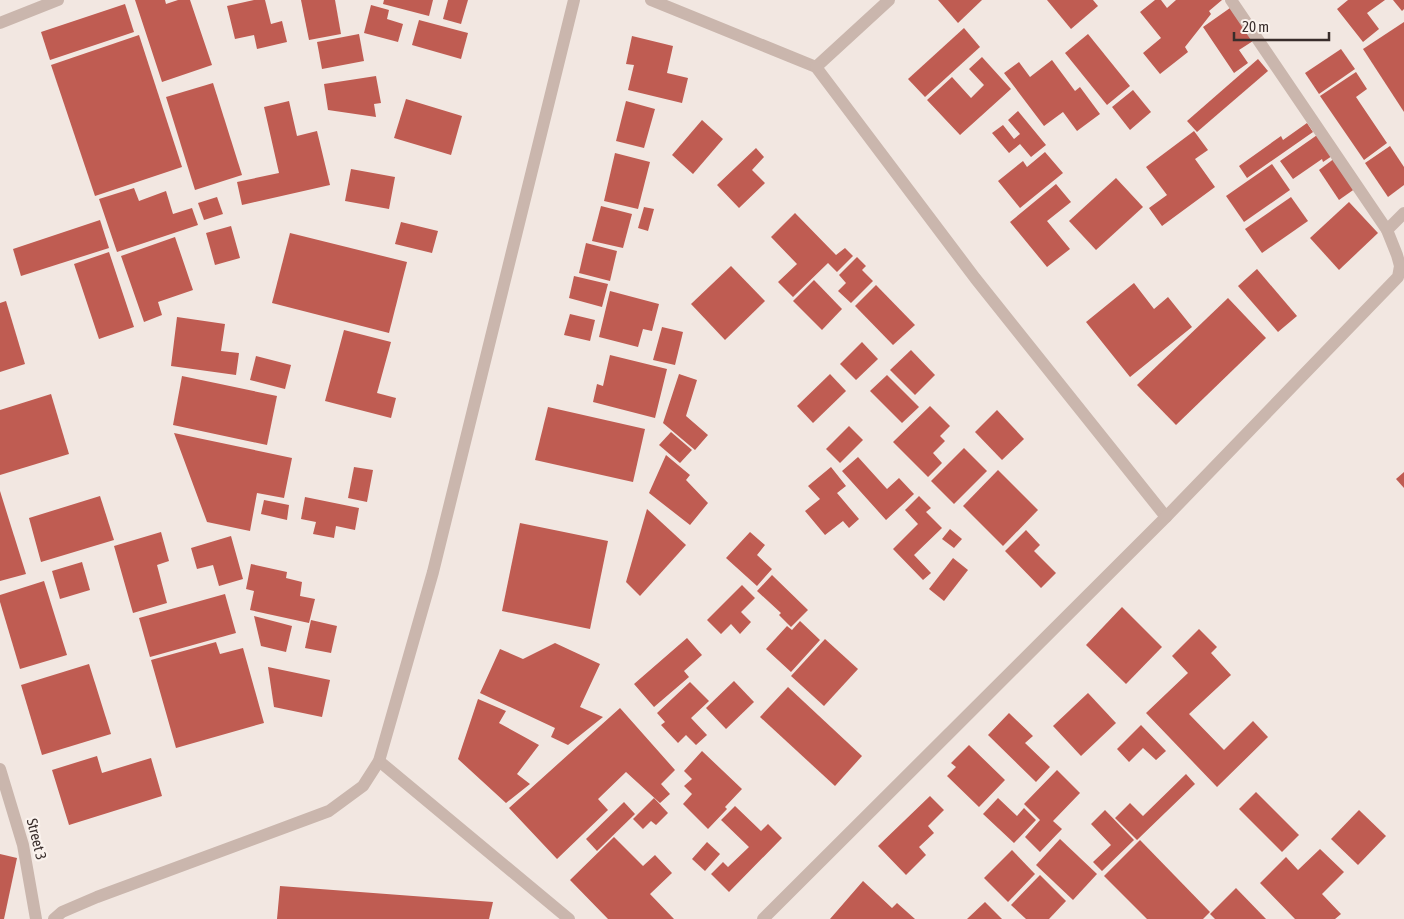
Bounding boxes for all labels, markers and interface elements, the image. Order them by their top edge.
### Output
scale bar [1234,10,1329,42]
text: 20 m [1242,18,1269,35]
street label: Street 3 [24,817,50,861]

